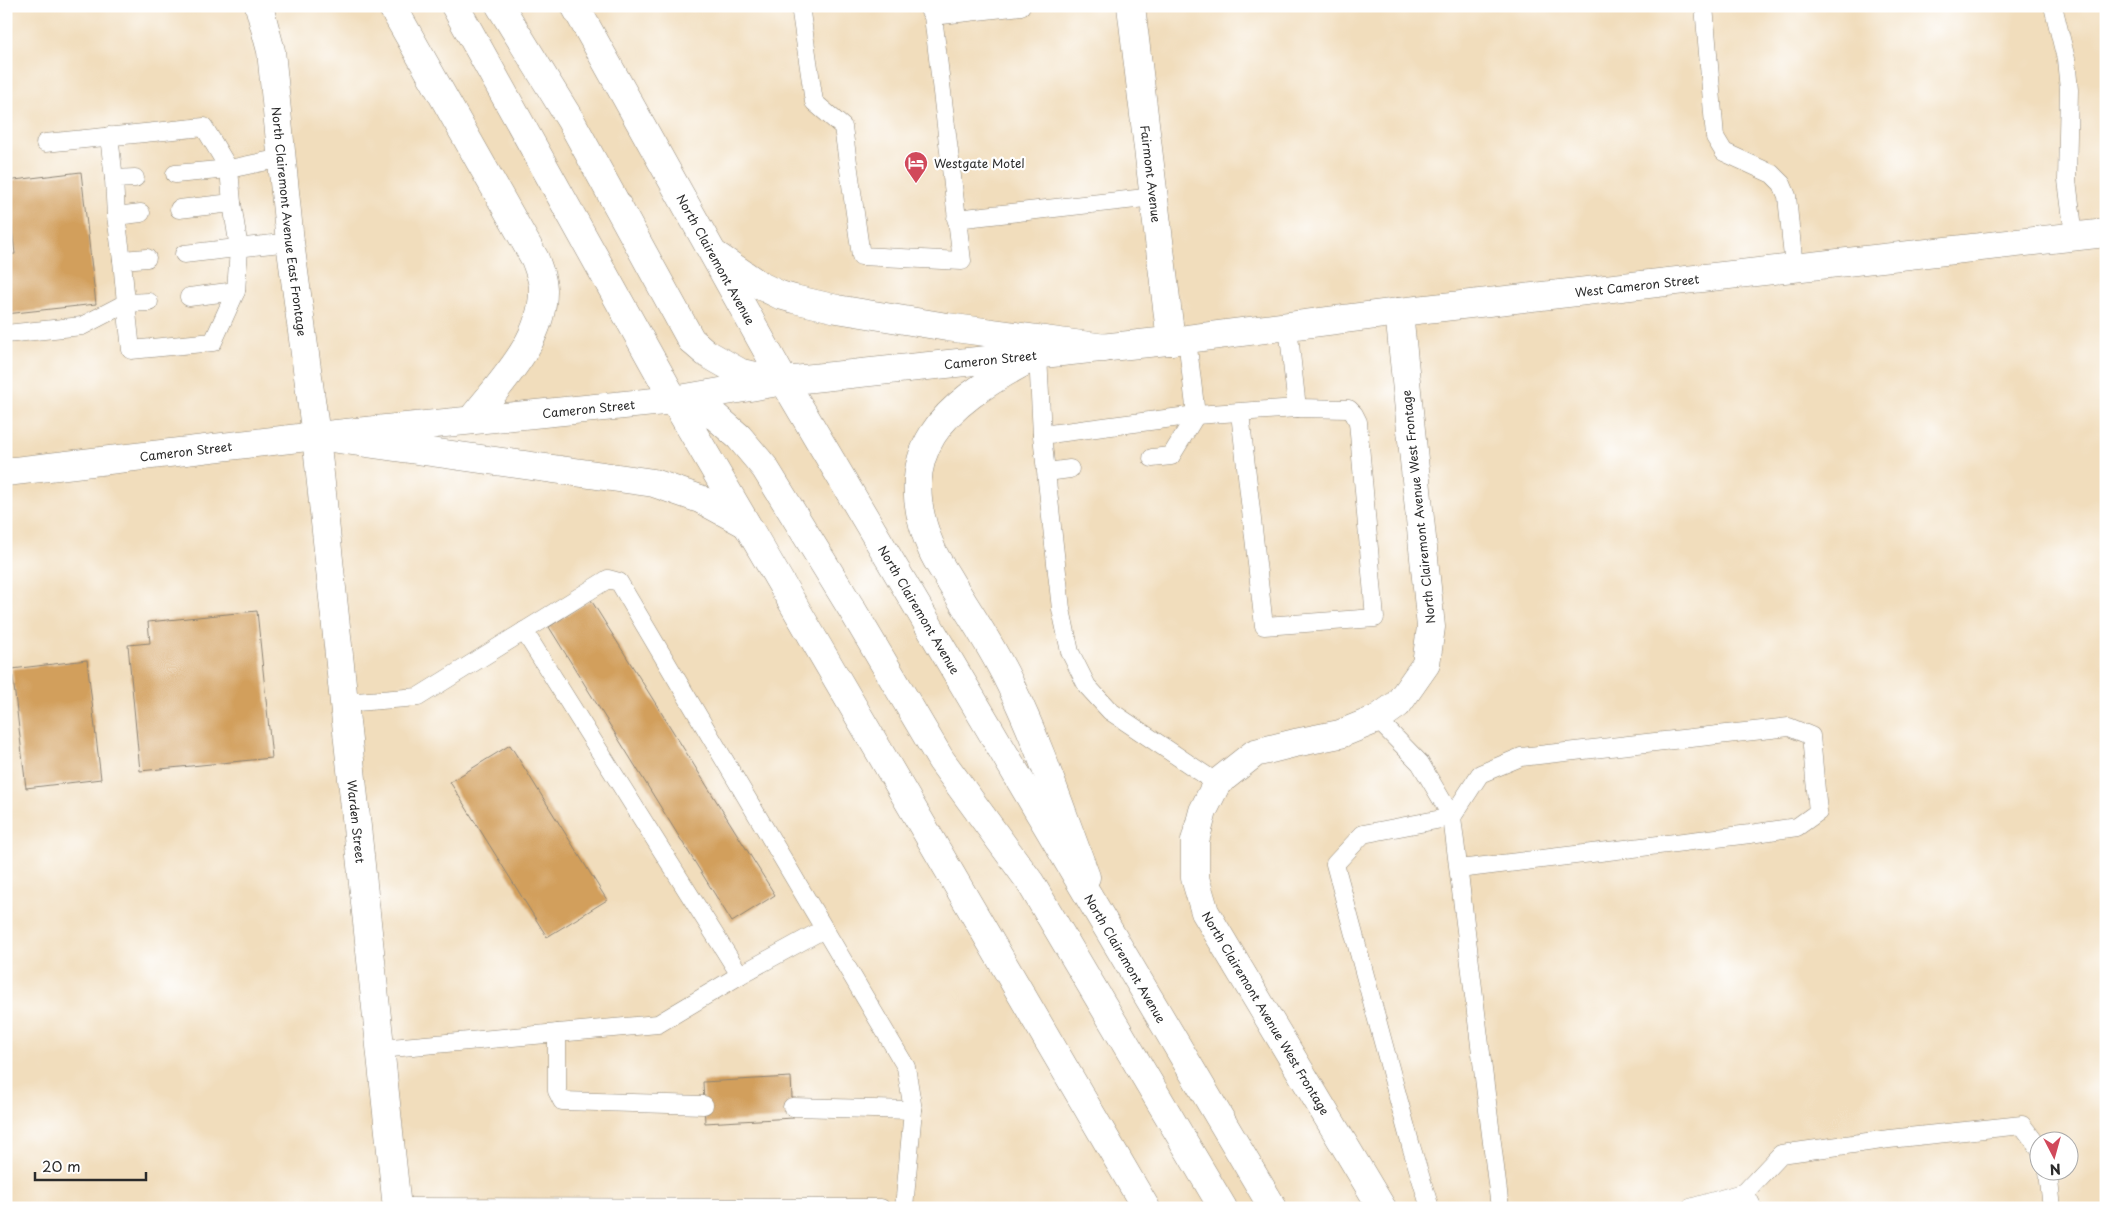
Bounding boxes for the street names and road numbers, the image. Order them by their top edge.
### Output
street label: North Clairemont Avenue East Frontage [268,106,312,337]
street label: Fairmont Avenue [1136,124,1166,224]
street label: North Clairemont Avenue [673,191,760,328]
street label: West Cameron Street [1574,270,1700,301]
street label: Cameron Street [943,346,1038,373]
street label: North Clairemont Avenue West Frontage [1397,389,1439,625]
street label: Cameron Street [541,395,636,422]
street label: Cameron Street [139,437,233,465]
street label: North Clairemont Avenue [874,542,965,678]
street label: Warden Street [343,779,370,864]
street label: North Clairemont Avenue [1080,891,1171,1026]
street label: North Clairemont Avenue West Frontage [1198,908,1334,1118]

